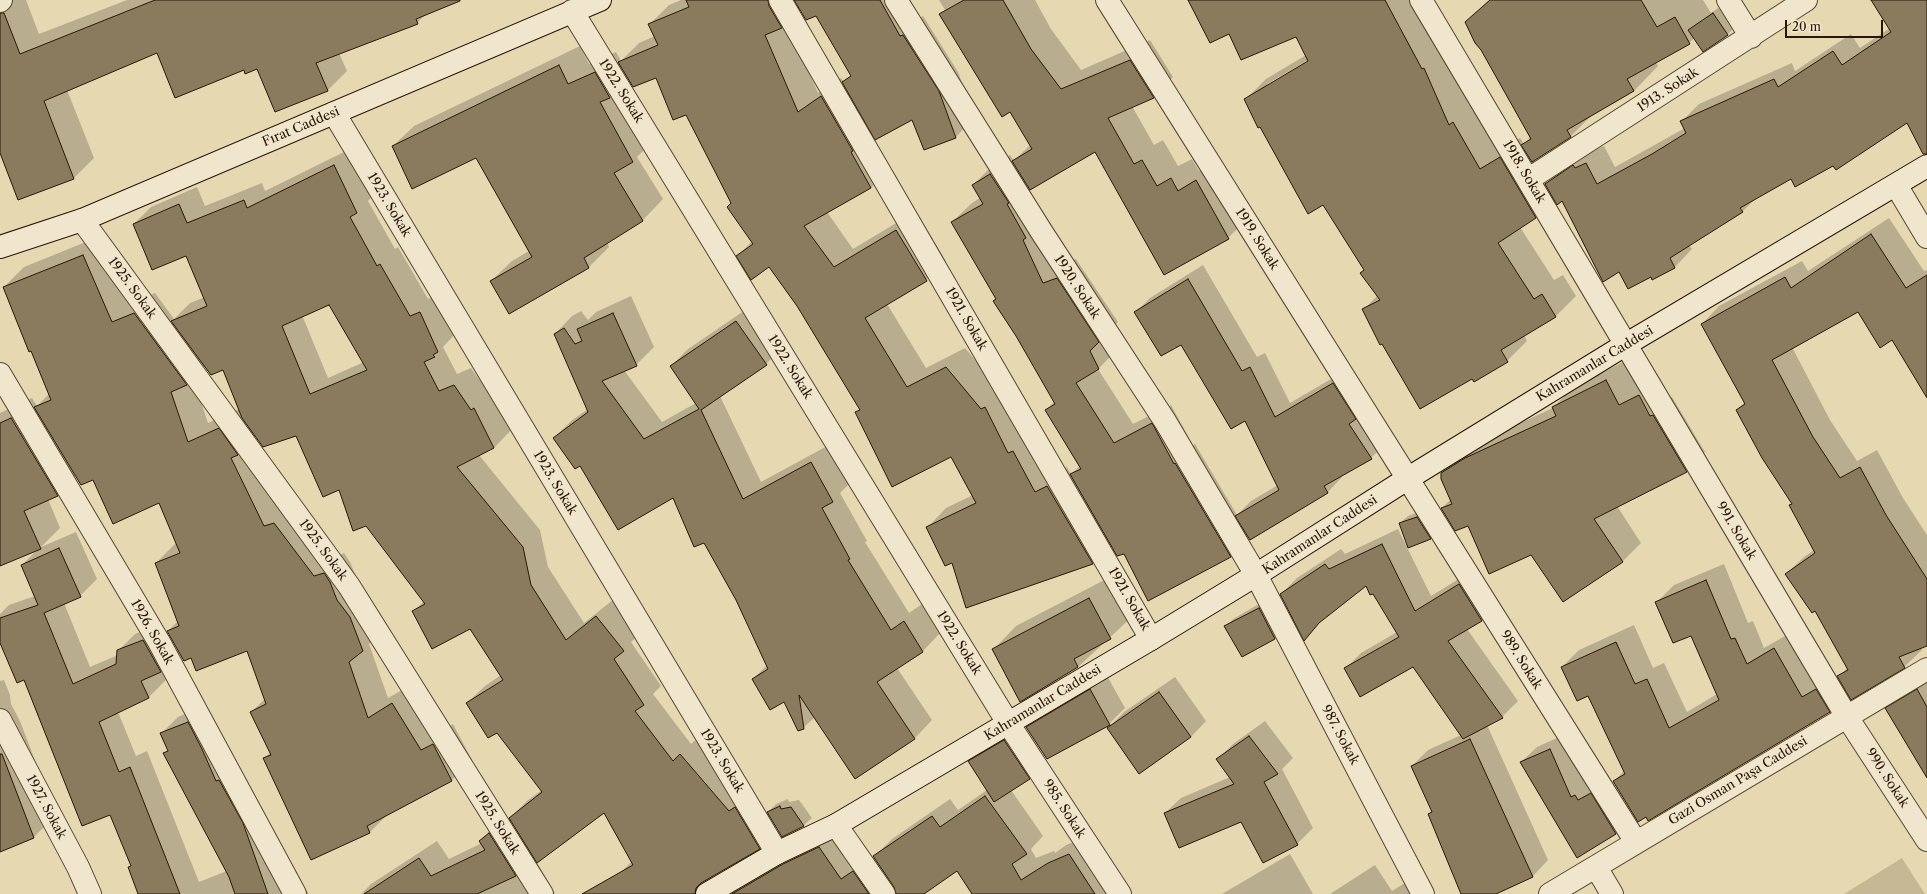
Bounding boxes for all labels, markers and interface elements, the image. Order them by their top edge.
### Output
scale bar [1787,12,1885,38]
text: 20 m [1792,19,1821,34]
street label: 1922. Sokak [595,56,647,126]
street label: 1913. Sokak [1634,64,1702,116]
street label: Fırat Caddesi [260,104,342,150]
street label: 1918. Sokak [1499,138,1549,206]
street label: 1923. Sokak [364,170,414,240]
street label: 1919. Sokak [1232,205,1282,273]
street label: 1920. Sokak [1051,252,1103,322]
street label: 1925. Sokak [105,254,159,322]
street label: 1921. Sokak [942,285,990,353]
street label: Kahramanlar Caddesi [1534,323,1656,405]
street label: 1922. Sokak [764,332,816,402]
street label: 1923. Sokak [530,448,580,518]
street label: Kahramanlar Caddesi [1260,492,1380,578]
street label: 991. Sokak [1713,499,1759,563]
street label: 1925. Sokak [296,516,350,584]
street label: 1921. Sokak [1105,565,1153,633]
street label: 1926. Sokak [127,597,177,667]
street label: 1922. Sokak [933,608,985,678]
street label: 989. Sokak [1497,628,1545,692]
street label: Kahramanlar Caddesi [982,662,1104,744]
street label: 987. Sokak [1318,703,1362,767]
street label: 1923. Sokak [697,726,747,796]
street label: Gazi Osman Paşa Caddesi [1666,733,1810,829]
street label: 990. Sokak [1862,745,1912,811]
street label: 1927. Sokak [23,772,69,842]
street label: 985. Sokak [1039,777,1089,841]
street label: 1925. Sokak [471,788,523,858]

